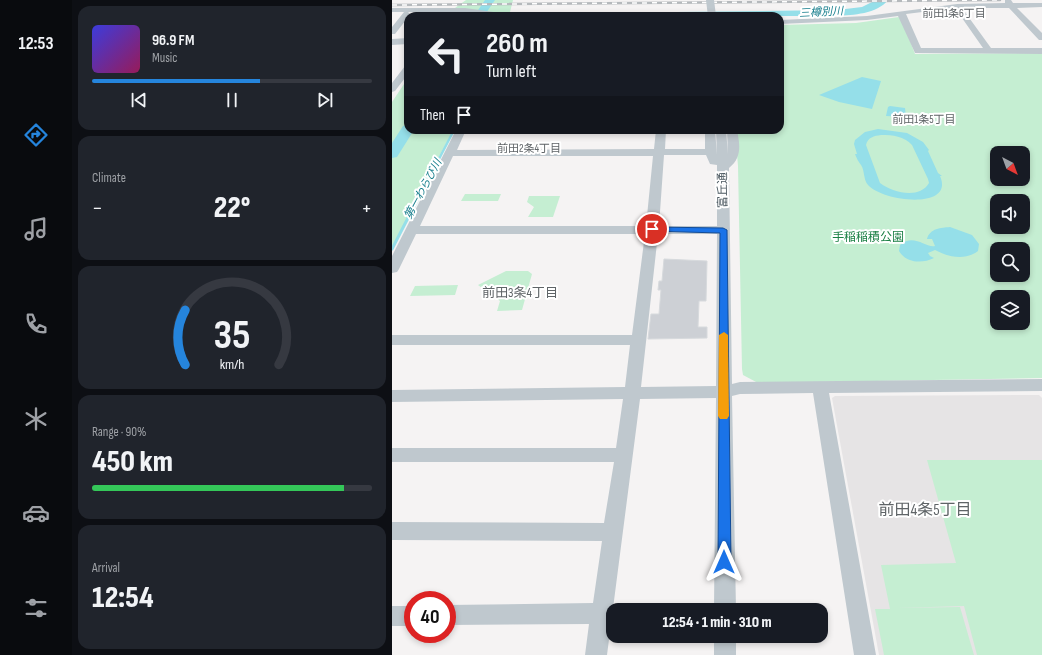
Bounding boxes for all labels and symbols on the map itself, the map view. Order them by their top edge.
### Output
water label: 三樽別川 [799,4,844,20]
district label: 前田1条6丁目 [922,7,986,20]
district label: 前田1条5丁目 [892,113,956,126]
district label: 前田2条4丁目 [497,142,561,155]
north arrow [990,146,1030,186]
water label: 第一わらび川 [402,156,445,221]
street label: 富丘通 [715,172,731,208]
pin [635,212,669,246]
park label: 手稲稲積公園 [832,230,904,245]
district label: 前田3条4丁目 [482,285,558,301]
district label: 前田4条5丁目 [878,501,972,520]
position arrow [703,541,745,583]
speed limit sign: 40 [404,591,456,643]

